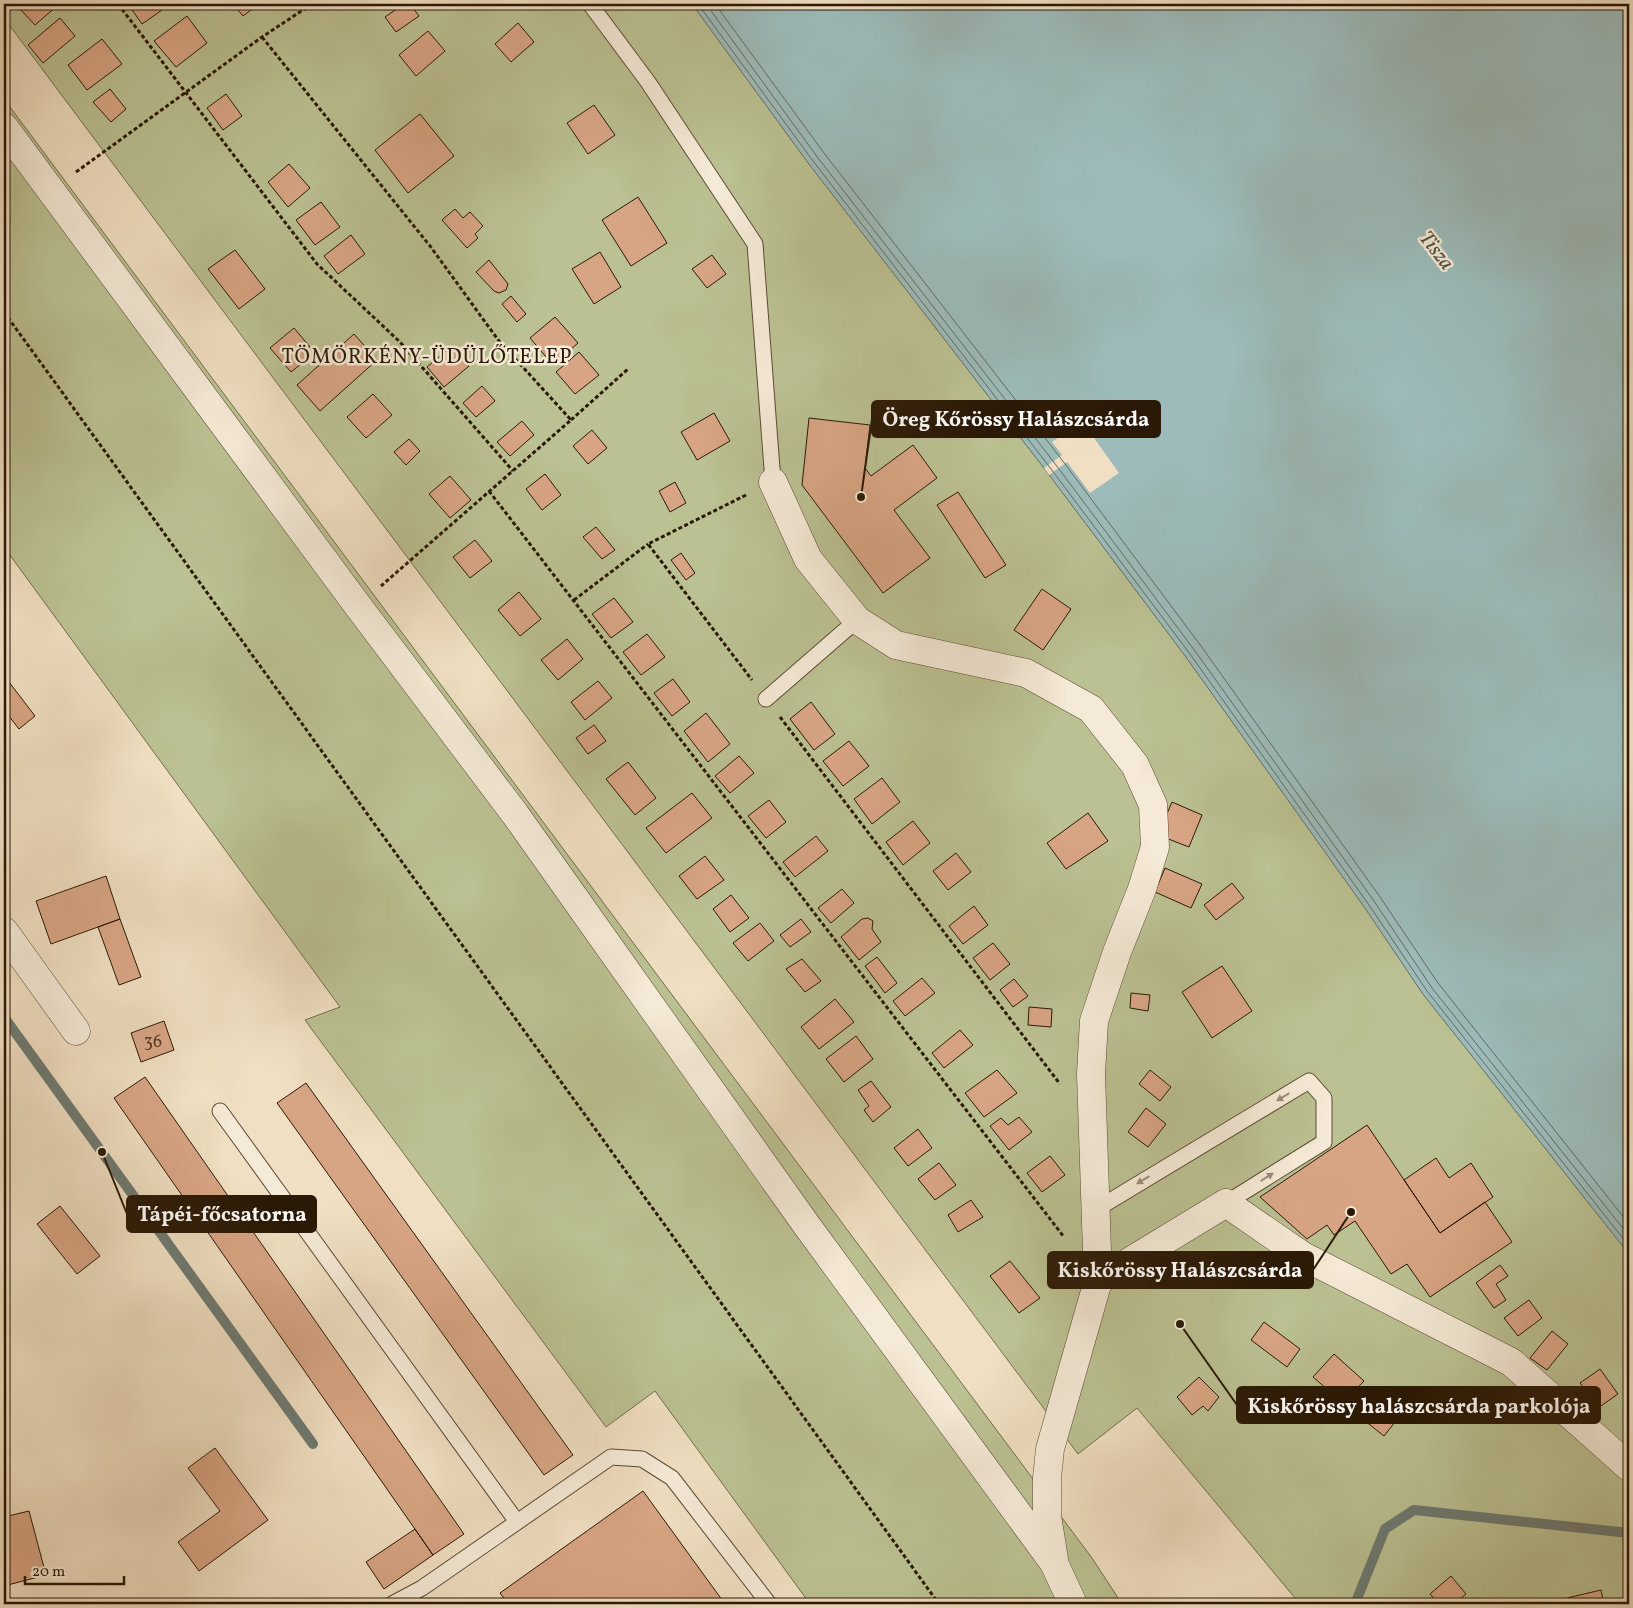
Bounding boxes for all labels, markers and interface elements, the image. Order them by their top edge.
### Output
water label: Tisza [1411,225,1460,277]
district label: TÖMÖRKÉNY-ÜDÜLŐTELEP [281,343,573,372]
callout: Öreg Kőrössy Halászcsárda [872,401,1160,437]
text: Öreg Kőrössy Halászcsárda [882,406,1150,435]
house number: 36 [144,1030,162,1055]
one-way arrow [1276,1092,1290,1101]
one-way arrow [1261,1173,1274,1182]
one-way arrow [1137,1175,1150,1184]
callout: Tápéi-főcsatorna [127,1196,316,1232]
text: Tápéi-főcsatorna [137,1201,307,1230]
callout: Kiskőrössy Halászcsárda [1048,1252,1313,1288]
text: Kiskőrössy Halászcsárda [1057,1257,1303,1286]
callout: Kiskőrössy halászcsárda parkolója [1237,1387,1600,1423]
text: Kiskőrössy halászcsárda parkolója [1248,1393,1590,1422]
scale bar [25,1553,124,1585]
text: 20 m [32,1562,65,1583]

